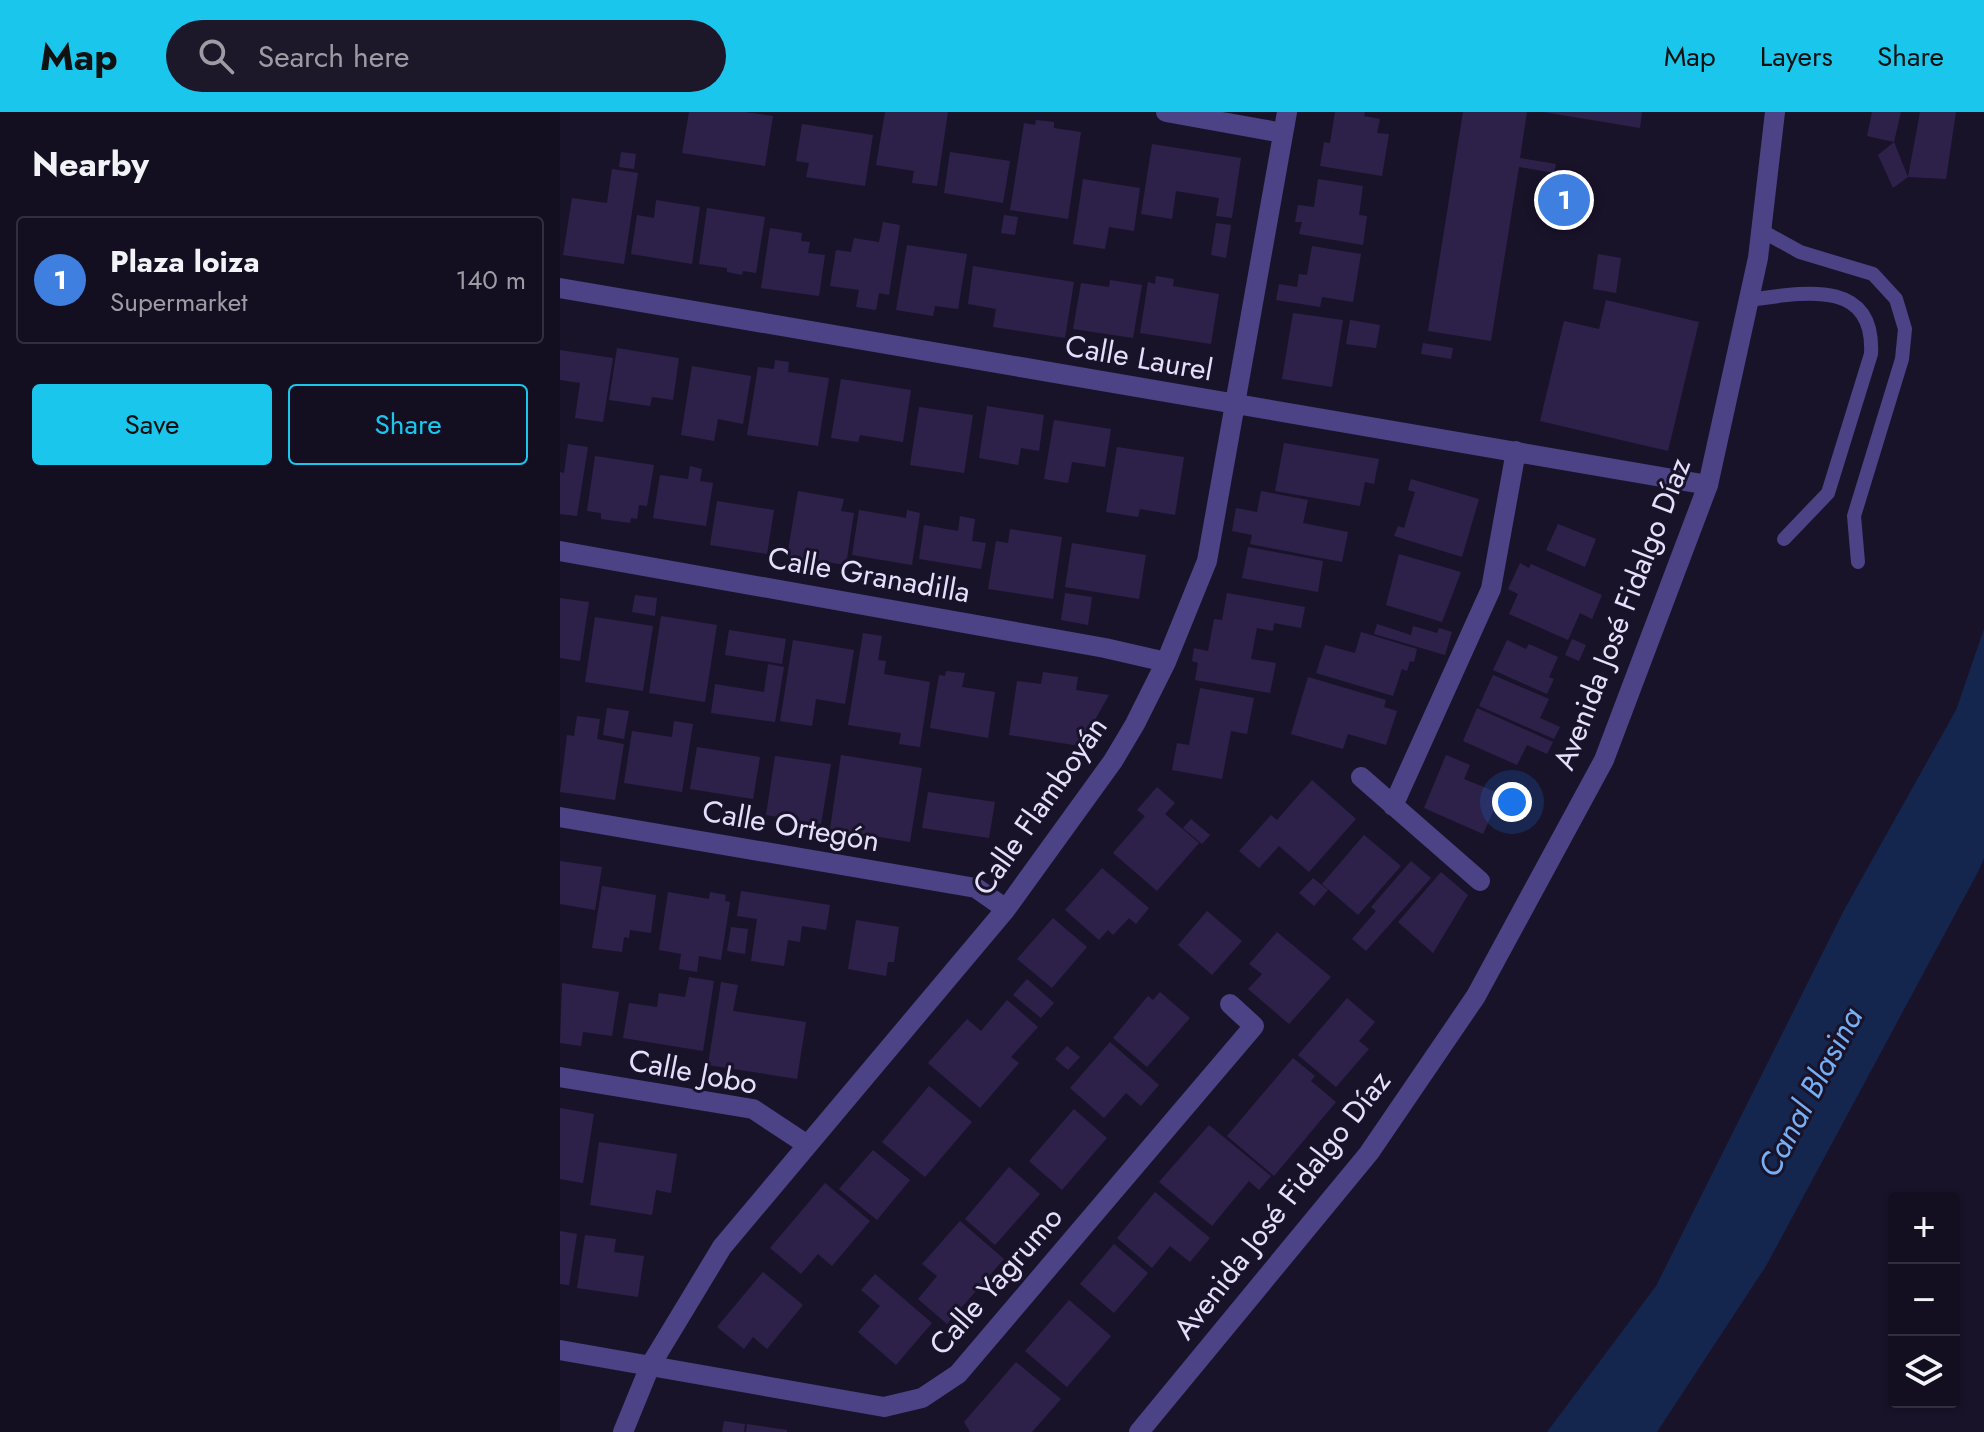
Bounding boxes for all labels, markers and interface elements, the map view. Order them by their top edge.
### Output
search box [166,20,726,92]
text: Map [40,29,118,84]
icon: search [194,34,238,78]
text: Search here [258,35,410,78]
text: Map [1664,36,1716,77]
text: Layers [1760,36,1833,77]
text: Share [1877,36,1944,77]
text: Nearby [32,140,149,189]
pin: 1 [1538,170,1590,230]
text: Plaza loiza [110,240,260,283]
text: 1 [53,261,67,299]
text: 140 m [455,261,526,299]
text: Supermarket [110,283,247,321]
street label: Calle Laurel [1062,323,1216,392]
button: Save [32,384,272,465]
button: Share [288,384,528,465]
street label: Avenida José Fidalgo Díaz [1542,451,1701,776]
street label: Calle Granadilla [765,536,974,613]
street label: Calle Flamboyán [962,708,1117,904]
your location [1492,782,1532,822]
street label: Calle Ortegón [699,789,883,862]
water label: Canal Blasina [1746,999,1874,1185]
street label: Calle Jobo [625,1038,761,1105]
street label: Avenida José Fidalgo Díaz [1163,1061,1401,1348]
map controls [1888,1192,1960,1408]
button: + [1888,1192,1960,1264]
street label: Calle Yagrumo [919,1197,1072,1364]
button: − [1888,1264,1960,1336]
button: layers [1888,1336,1960,1408]

